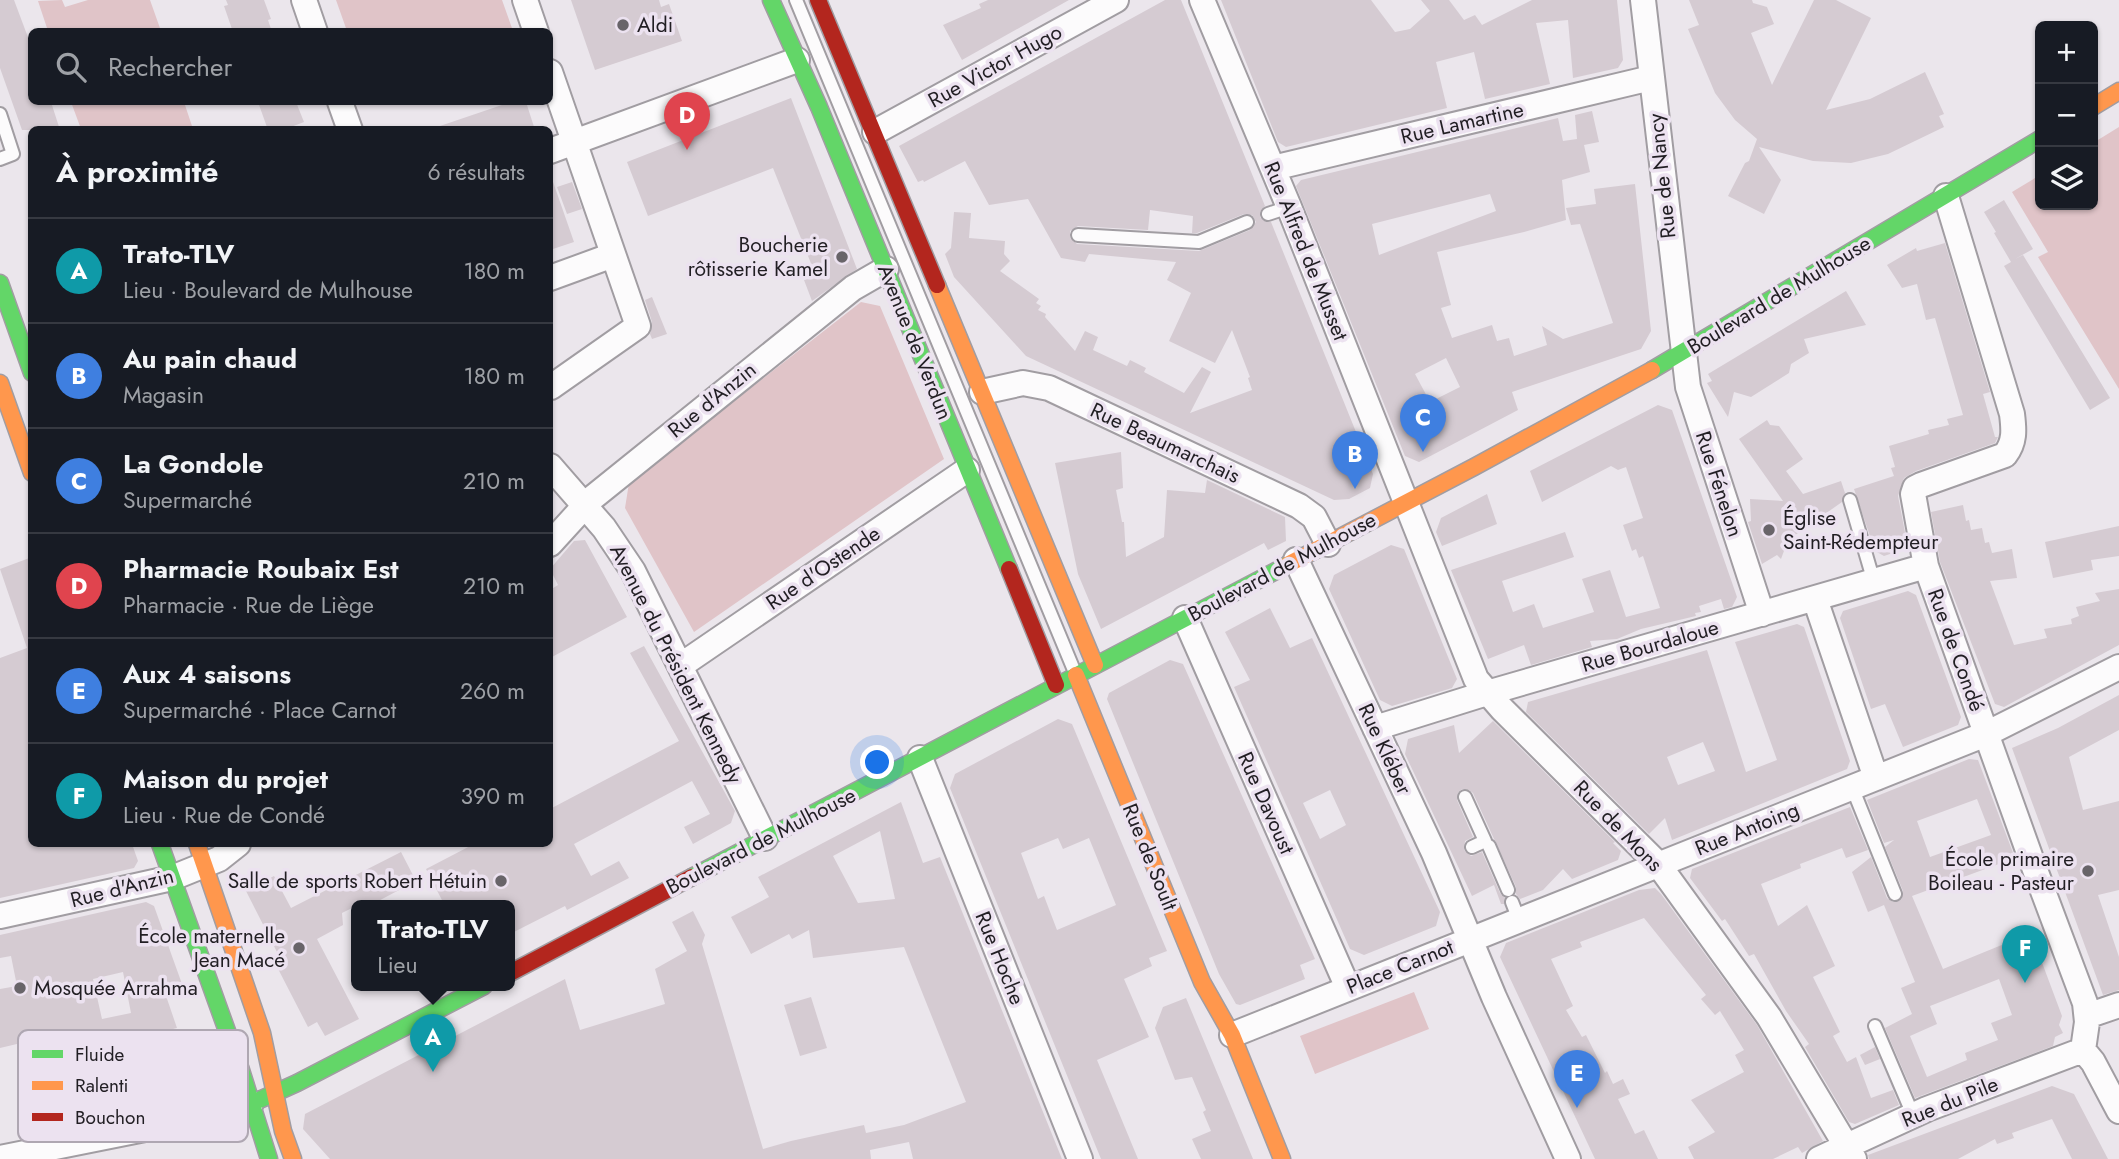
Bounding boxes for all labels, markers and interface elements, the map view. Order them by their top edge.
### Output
place label: Aldi [637,10,673,40]
marker: Aldi [615,17,631,33]
street label: Rue Victor Hugo [923,17,1067,115]
map controls [2035,21,2098,210]
button: + [2035,21,2098,84]
search box [28,28,553,105]
icon: search [52,48,90,86]
text: Rechercher [108,48,232,86]
button: − [2035,84,2098,147]
pin: D [664,92,710,150]
street label: Rue Lamartine [1397,94,1527,152]
street label: Rue de Nancy [1640,111,1683,240]
button: layers [2035,147,2098,210]
text: À proximité [56,150,219,193]
text: 6 résultats [427,155,525,189]
street label: Rue Alfred de Musset [1256,157,1356,345]
street label: Boulevard de Mulhouse [1682,228,1876,362]
place label: Boucherie rôtisserie Kamel [688,230,828,284]
text: Trato-TLV [123,235,234,273]
marker: Boucherie rôtisserie Kamel [834,249,850,265]
text: A [71,254,87,288]
text: 180 m [463,254,525,288]
street label: Avenue de Verdun [870,260,960,424]
text: Lieu · Boulevard de Mulhouse [123,273,413,307]
text: Au pain chaud [123,340,297,378]
street label: Rue d'Anzin [661,355,763,445]
text: B [71,359,87,393]
text: 180 m [463,359,525,393]
text: Magasin [123,378,204,412]
pin: C [1400,394,1446,452]
street label: Rue Beaumarchais [1085,395,1245,491]
street label: Rue Fénelon [1688,427,1750,541]
pin: B [1332,431,1378,489]
text: La Gondole [123,445,263,483]
text: C [71,464,87,498]
text: 210 m [463,464,525,498]
text: Supermarché [123,483,252,517]
place label: Église Saint-Rédempteur [1783,503,1939,557]
street label: Boulevard de Mulhouse [1183,505,1382,629]
street label: Rue d'Ostende [760,519,886,617]
marker: Église Saint-Rédempteur [1761,522,1777,538]
street label: Avenue du Président Kennedy [602,539,750,790]
text: Pharmacie Roubaix Est [123,550,399,588]
text: D [71,569,87,603]
text: 210 m [463,569,525,603]
street label: Rue de Condé [1920,584,1992,716]
text: Pharmacie · Rue de Liège [123,588,374,622]
street label: Rue Bourdaloue [1578,612,1722,680]
text: Aux 4 saisons [123,655,291,693]
text: E [72,674,86,708]
text: 260 m [460,674,525,708]
text: Supermarché · Place Carnot [123,693,396,727]
street label: Rue Kléber [1351,699,1420,800]
your location [860,745,894,779]
street label: Rue Davoust [1230,747,1302,859]
text: Maison du projet [123,760,328,798]
street label: Rue de Mons [1567,774,1669,878]
text: F [73,779,85,813]
text: 390 m [461,779,525,813]
street label: Boulevard de Mulhouse [661,780,861,902]
street label: Rue Antoing [1691,795,1803,863]
text: Lieu · Rue de Condé [123,798,325,832]
street label: Rue de Soult [1115,799,1185,915]
place label: École primaire Boileau - Pasteur [1928,844,2075,898]
street label: Rue d'Anzin [67,861,177,915]
marker: École primaire Boileau - Pasteur [2080,863,2096,879]
place label: Salle de sports Robert Hétuin [228,866,487,896]
marker: Salle de sports Robert Hétuin [493,873,509,889]
popup [351,900,515,991]
street label: Rue Hoche [968,907,1032,1009]
text: Trato-TLV [377,910,489,948]
place label: École maternelle Jean Macé [138,921,285,975]
pin: F [2002,925,2048,983]
street label: Place Carnot [1342,932,1458,1002]
marker: École maternelle Jean Macé [291,940,307,956]
text: Lieu [377,948,418,982]
place label: Mosquée Arrahma [34,973,198,1003]
marker: Mosquée Arrahma [12,980,28,996]
pin: A [410,1014,456,1072]
legend [18,1030,248,1142]
text: Fluide [75,1041,125,1068]
pin: E [1554,1050,1600,1108]
street label: Rue du Pile [1897,1069,2003,1135]
text: Ralenti [75,1072,128,1099]
text: Bouchon [75,1104,145,1131]

